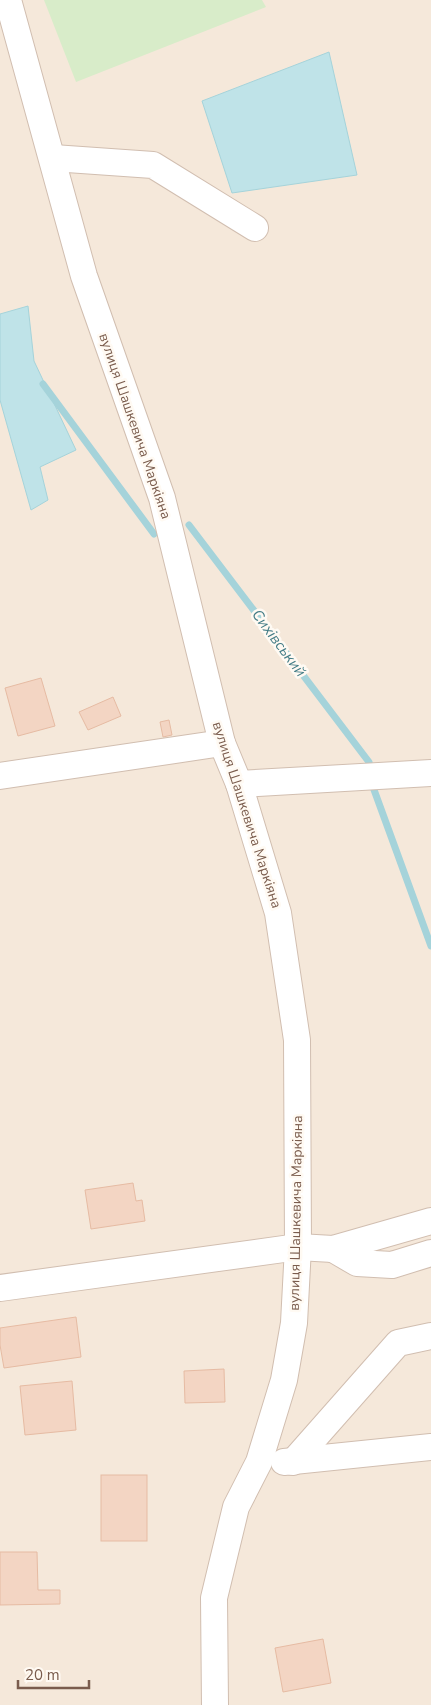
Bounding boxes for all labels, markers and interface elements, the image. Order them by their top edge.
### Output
street label: вулиця Шашкевича Маркіяна [94,331,176,521]
water label: Сихівський [247,605,311,681]
street label: вулиця Шашкевича Маркіяна [208,719,286,911]
street label: вулиця Шашкевича Маркіяна [285,1115,307,1311]
scale bar [18,1658,89,1690]
text: 20 m [25,1665,60,1685]

